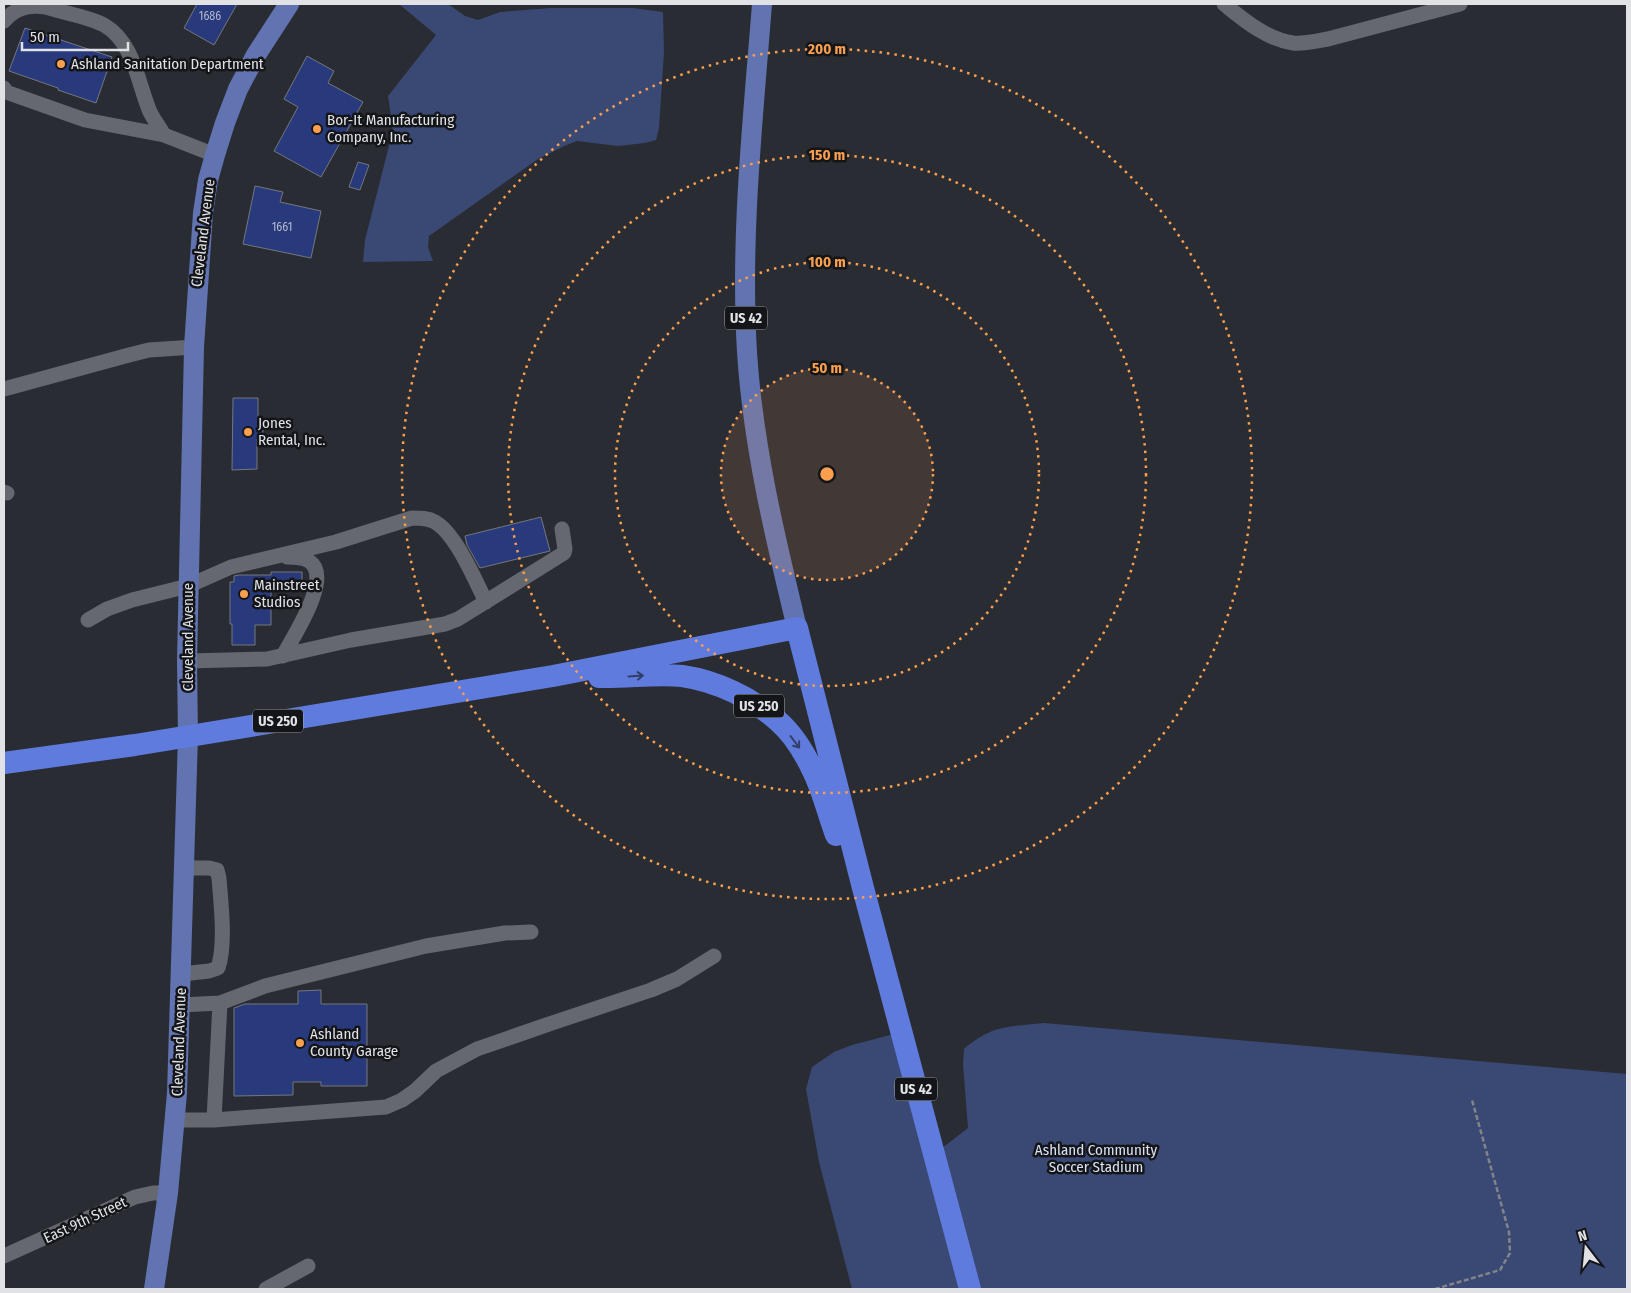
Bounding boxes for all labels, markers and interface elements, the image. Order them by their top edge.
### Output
house number: 1686 [199,9,221,23]
scale bar [22,20,129,52]
text: 50 m [30,28,60,46]
text: 200 m [807,40,846,58]
place label: Ashland Sanitation Department [71,55,264,73]
marker: Ashland Sanitation Department [55,58,67,70]
place label: Bor-It Manufacturing Company, Inc. [327,111,454,146]
marker: Bor-It Manufacturing Company, Inc. [311,123,323,135]
text: 150 m [809,146,845,164]
street label: Cleveland Avenue [187,178,219,288]
house number: 1661 [272,220,292,234]
text: 100 m [808,253,846,271]
road number: US 42 [725,306,767,330]
text: 50 m [812,359,842,377]
place label: Jones Rental, Inc. [258,414,326,449]
marker: Jones Rental, Inc. [242,426,254,438]
centre of rings [818,465,836,483]
place label: Mainstreet Studios [254,576,320,611]
street label: Cleveland Avenue [179,583,197,691]
marker: Mainstreet Studios [238,588,250,600]
one-way arrow [628,671,644,680]
road number: US 250 [734,694,784,718]
road number: US 250 [253,709,303,732]
one-way arrow [790,735,800,749]
street label: Cleveland Avenue [168,987,190,1097]
place label: Ashland County Garage [310,1025,398,1060]
marker: Ashland County Garage [294,1037,306,1049]
road number: US 42 [895,1078,937,1100]
park label: Ashland Community Soccer Stadium [1035,1141,1157,1176]
street label: East 9th Street [41,1193,129,1247]
north arrow [1561,1223,1611,1273]
text: N [1576,1227,1589,1245]

